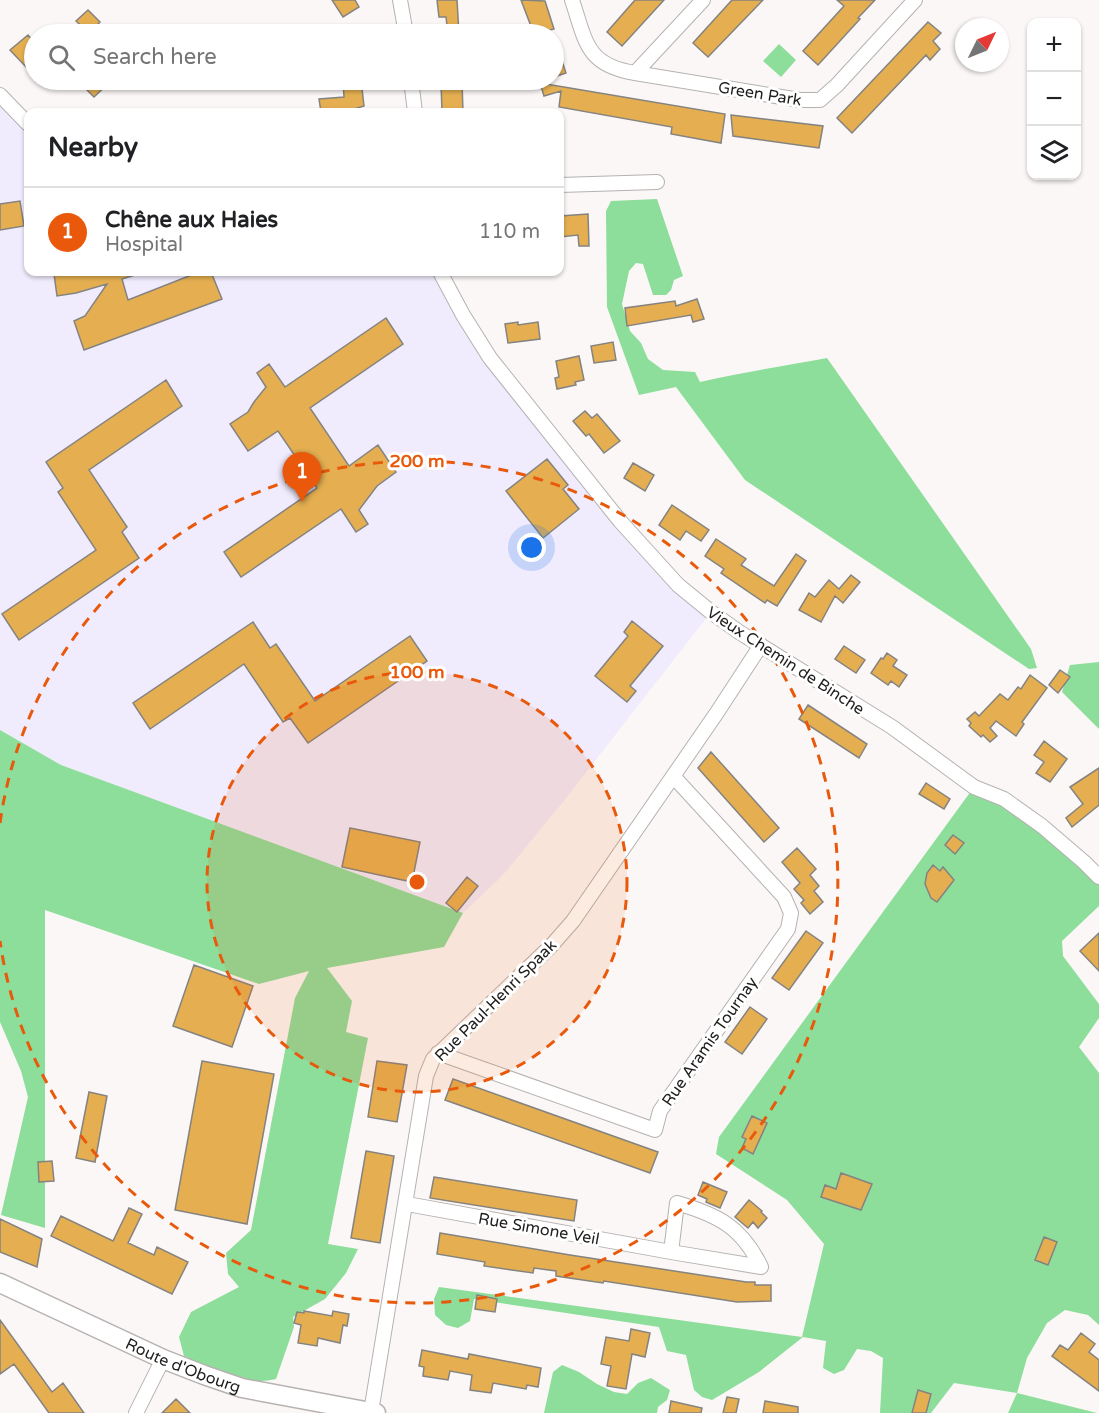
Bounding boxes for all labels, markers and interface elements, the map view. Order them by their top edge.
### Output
north arrow [955,18,1009,72]
map controls [1027,18,1081,180]
button: + [1027,18,1081,72]
search box [24,24,564,90]
icon: search [45,41,78,74]
text: Search here [93,44,217,70]
button: − [1027,72,1081,126]
street label: Green Park [717,78,803,110]
button: layers [1027,126,1081,180]
text: Nearby [48,132,138,163]
text: Chêne aux Haies [105,207,278,233]
text: 1 [61,220,74,244]
text: 110 m [479,220,540,244]
text: Hospital [105,233,183,257]
text: 200 m [389,450,445,472]
pin: 1 [282,452,322,502]
your location [517,533,546,562]
street label: Vieux Chemin de Binche [703,602,868,719]
text: 100 m [389,661,445,683]
centre of rings [407,872,427,892]
street label: Rue Paul-Henri Spaak [431,935,561,1066]
street label: Rue Aramis Tournay [658,973,762,1110]
street label: Rue Simone Veil [477,1208,601,1249]
street label: Route d'Obourg [122,1334,243,1398]

